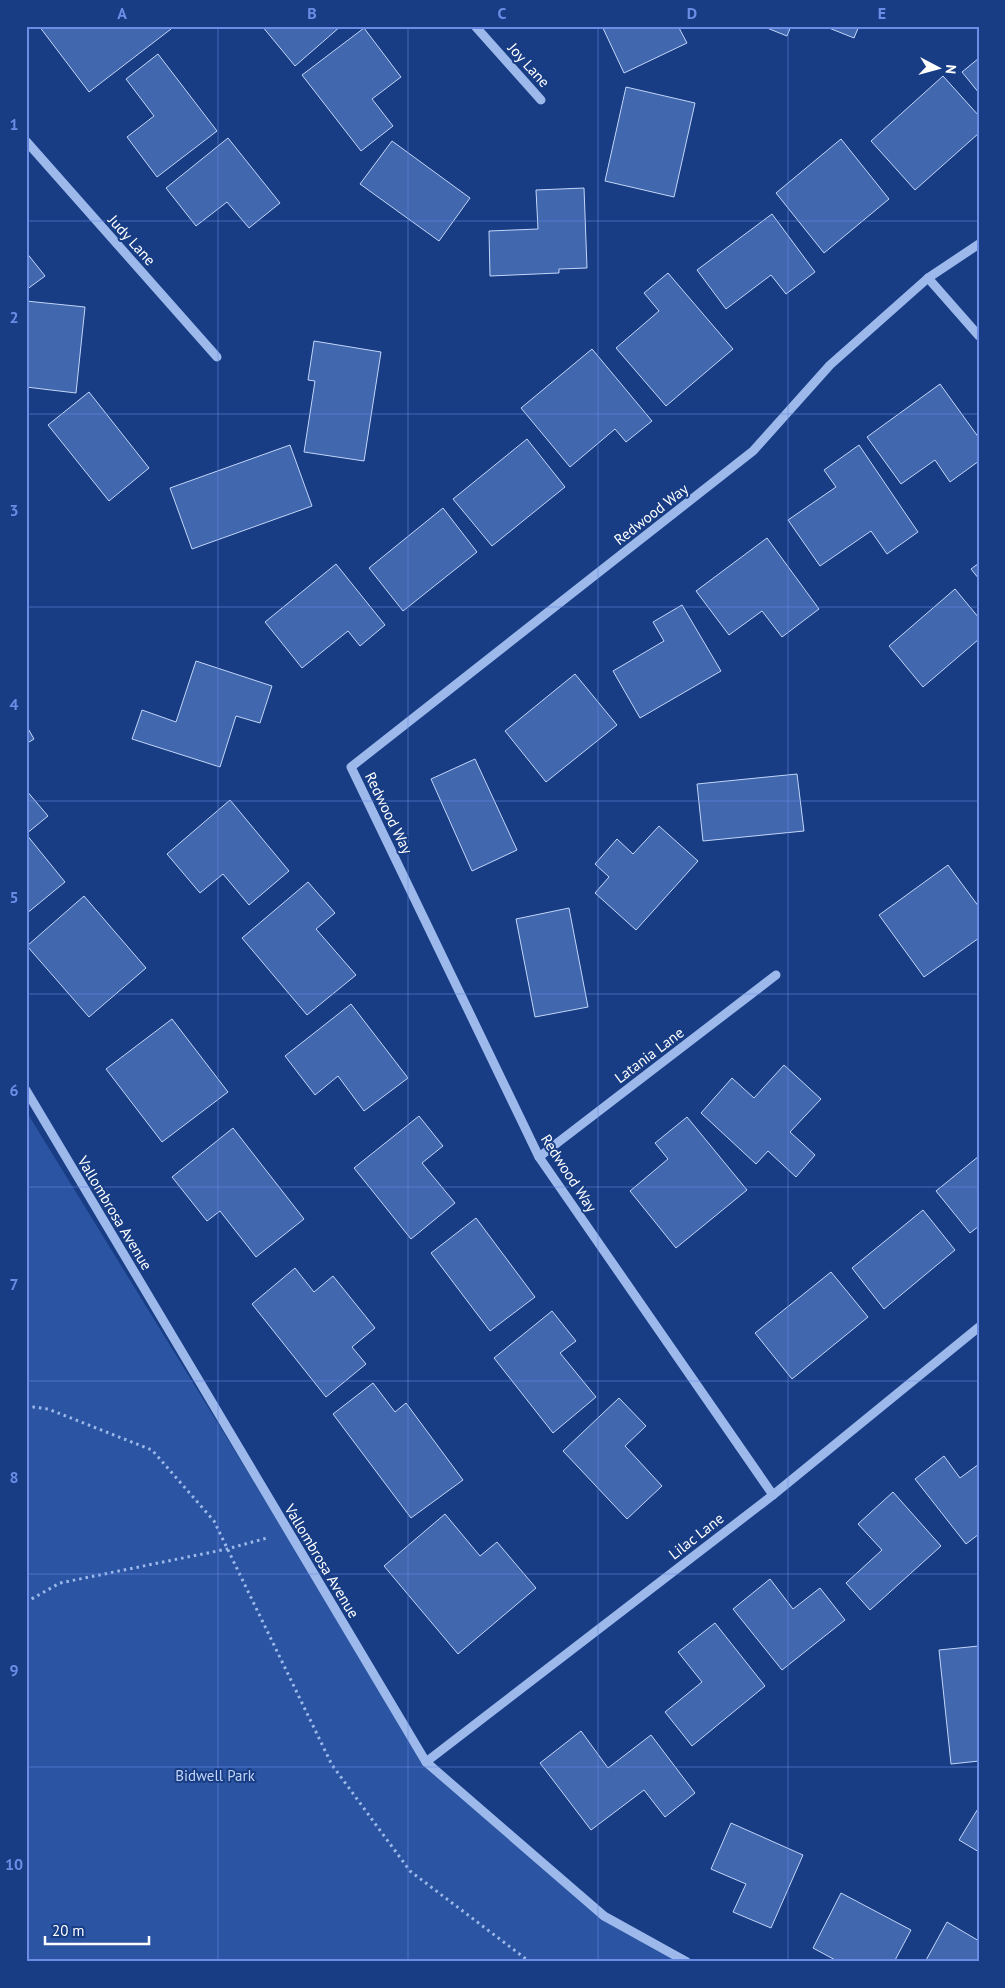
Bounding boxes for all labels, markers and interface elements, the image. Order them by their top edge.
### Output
text: A [117,3,127,23]
text: B [307,3,317,23]
text: C [498,3,507,23]
text: D [687,3,697,23]
text: E [878,3,886,23]
street label: Joy Lane [503,38,554,91]
north arrow [912,42,962,92]
text: N [941,64,960,75]
text: 1 [9,114,19,134]
street label: Judy Lane [104,210,160,269]
text: 2 [9,307,19,327]
street label: Redwood Way [610,479,692,549]
text: 3 [9,500,19,520]
text: 4 [9,694,19,714]
street label: Redwood Way [361,769,417,857]
text: 5 [9,887,19,907]
street label: Latania Lane [611,1023,687,1087]
text: 6 [9,1080,19,1100]
street label: Redwood Way [537,1131,601,1215]
street label: Vallombrosa Avenue [73,1152,157,1273]
text: 7 [9,1274,19,1294]
text: 8 [9,1467,19,1487]
street label: Vallombrosa Avenue [280,1500,364,1621]
street label: Lilac Lane [665,1509,727,1563]
text: 9 [9,1660,19,1680]
park label: Bidwell Park [175,1766,256,1785]
text: 10 [5,1854,23,1874]
scale bar [45,1913,149,1945]
text: 20 m [52,1921,85,1940]

